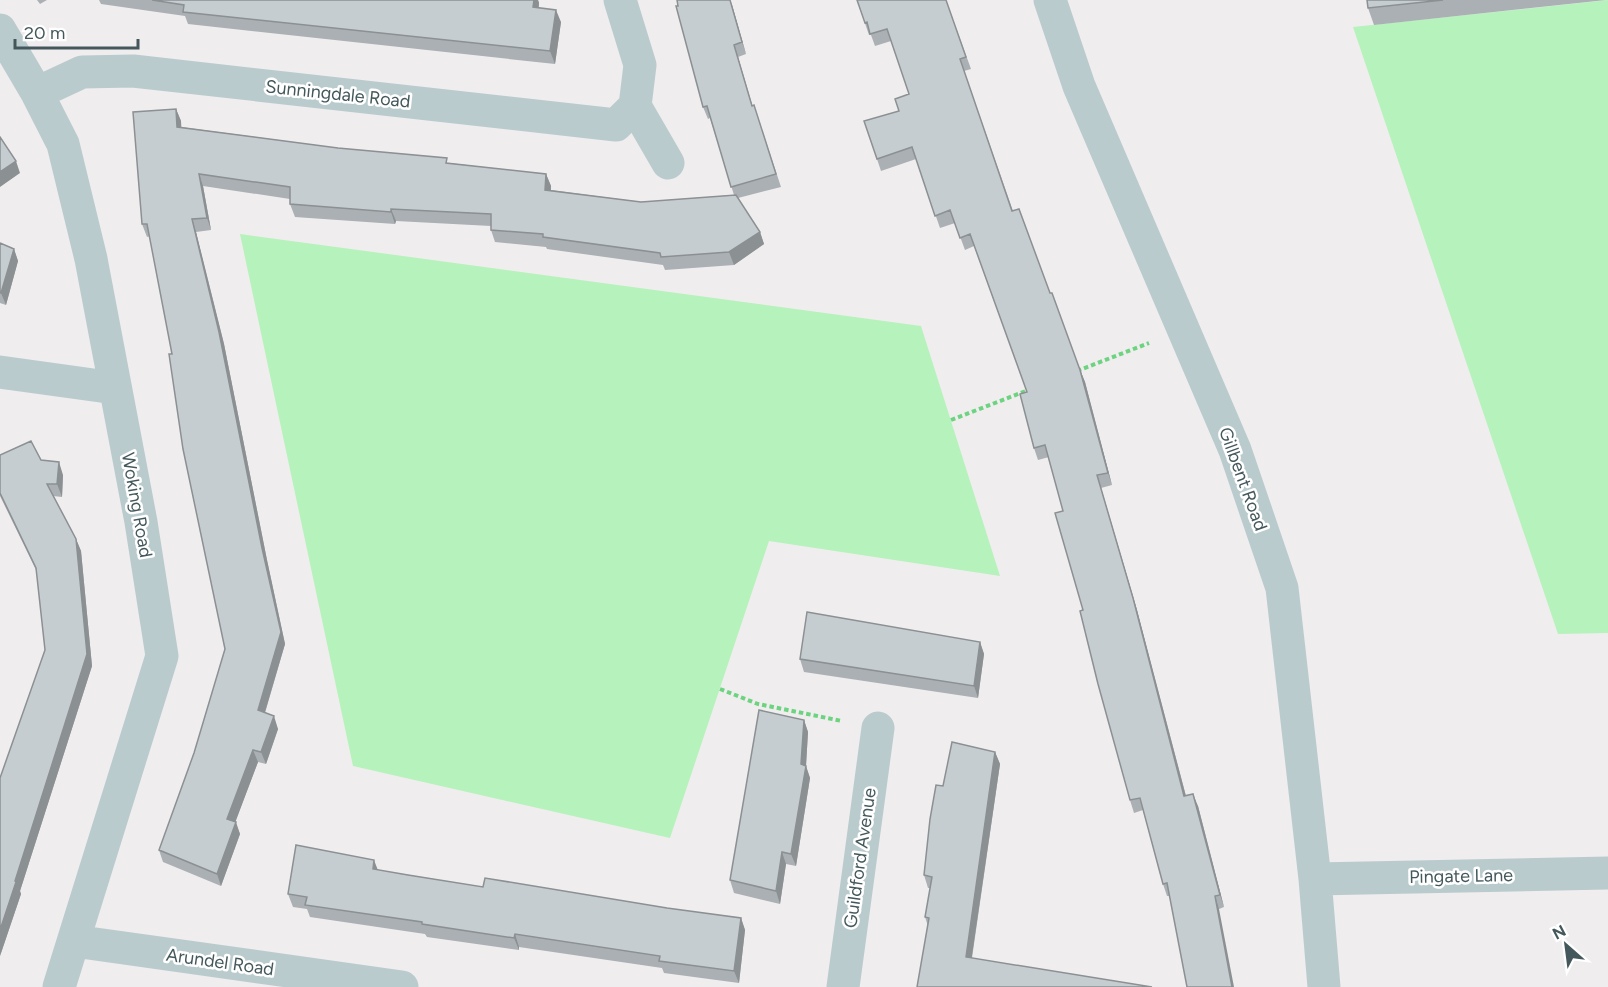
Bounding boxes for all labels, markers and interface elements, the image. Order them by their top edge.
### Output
scale bar [15,12,138,50]
text: 20 m [24,22,65,44]
street label: Sunningdale Road [265,75,411,113]
street label: Gillbent Road [1214,424,1272,534]
street label: Woking Road [117,451,157,559]
street label: Guildford Avenue [839,786,881,930]
street label: Pingate Lane [1409,864,1513,888]
north arrow [1536,915,1596,975]
text: N [1549,921,1569,943]
street label: Arundel Road [165,944,275,980]

